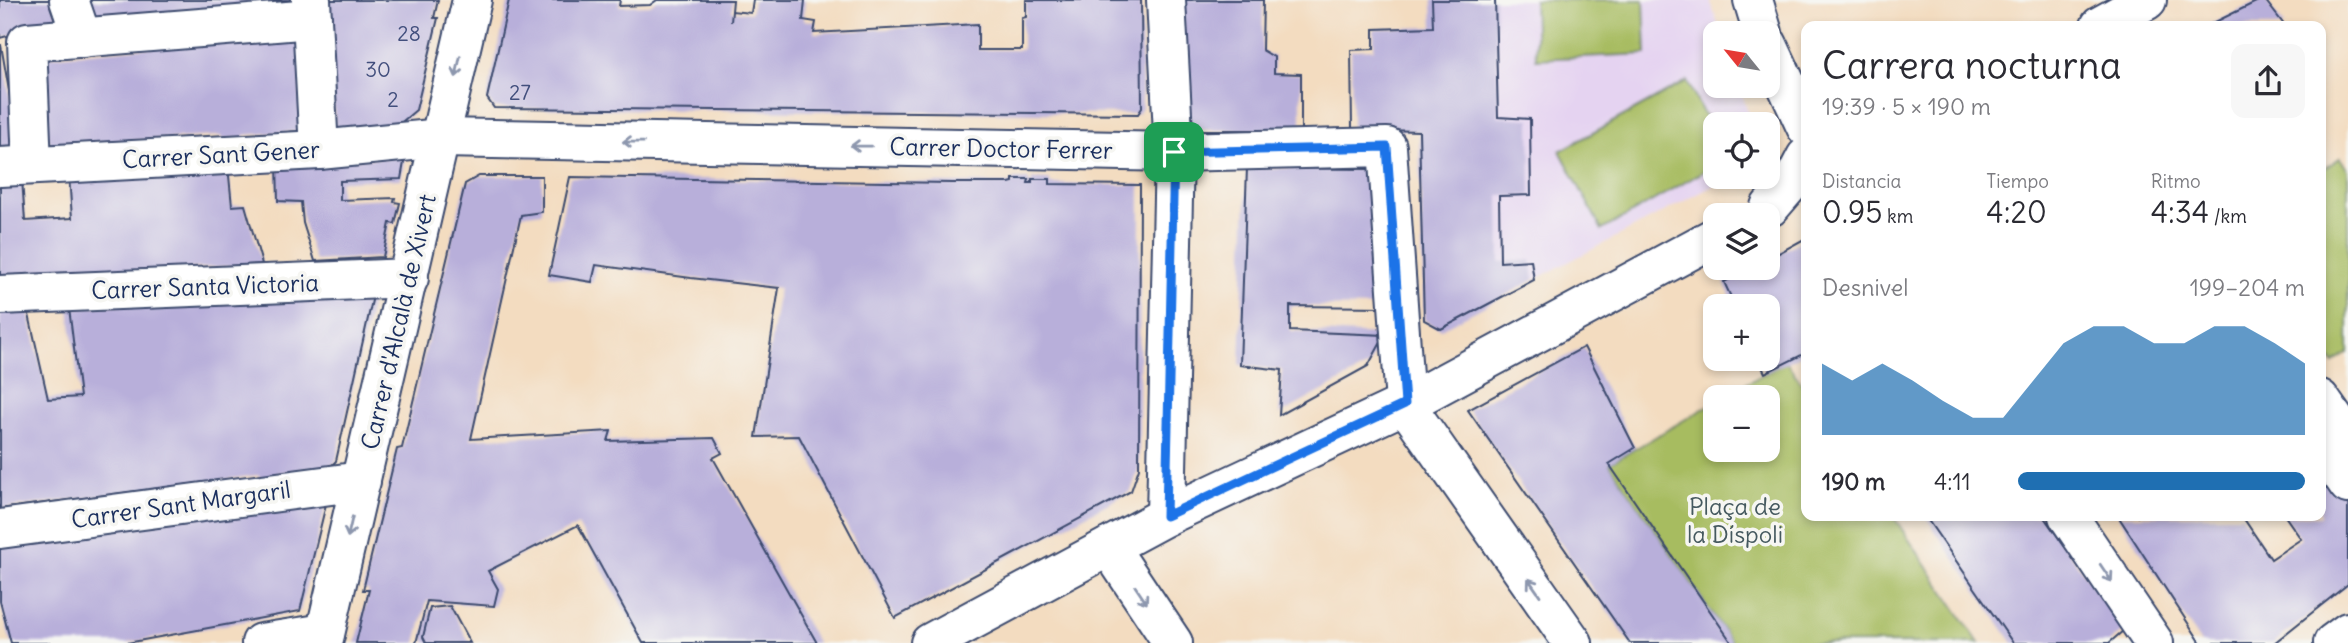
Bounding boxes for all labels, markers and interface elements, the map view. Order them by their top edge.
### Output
house number: 28 [397,20,421,47]
north arrow [1703,21,1780,98]
map controls [1703,21,1780,462]
text: Carrera nocturna [1822,42,2121,89]
button: share [2231,44,2305,118]
one-way arrow [450,55,464,78]
house number: 30 [365,56,391,83]
house number: 27 [509,79,531,106]
house number: 2 [387,86,399,113]
text: 19:39 · 5 × 190 m [1822,92,1991,121]
button: locate [1703,112,1780,189]
pin [1144,122,1204,182]
street label: Carrer Doctor Ferrer [889,131,1113,165]
icon: arrive [1155,133,1193,171]
street label: Carrer Sant Gener [121,134,321,174]
one-way arrow [622,135,645,149]
one-way arrow [850,139,873,153]
text: Distancia [1822,169,1901,193]
text: Tiempo [1986,169,2049,193]
text: Ritmo [2151,169,2201,193]
street label: Carrer d'Alcalà de Xivert [354,191,442,452]
text: 0.95 [1822,193,1882,231]
text: 4:20 [1986,193,2047,231]
text: 4:34 [2151,193,2209,231]
button: layers [1703,203,1780,280]
text: km [1882,204,1913,228]
text: /km [2209,204,2247,228]
street label: Carrer Santa Victoria [91,267,319,305]
text: Desnivel [1822,273,1908,302]
text: 199–204 m [2190,273,2305,302]
button: + [1703,294,1780,371]
button: − [1703,385,1780,462]
text: 190 m [1822,467,1885,496]
text: 4:11 [1934,467,1971,496]
street label: Carrer Sant Margaril [69,474,293,534]
park label: Plaça de la Díspoli [1687,491,1783,549]
one-way arrow [343,515,356,538]
one-way arrow [2099,563,2113,582]
one-way arrow [1527,578,1541,597]
one-way arrow [1133,585,1148,604]

